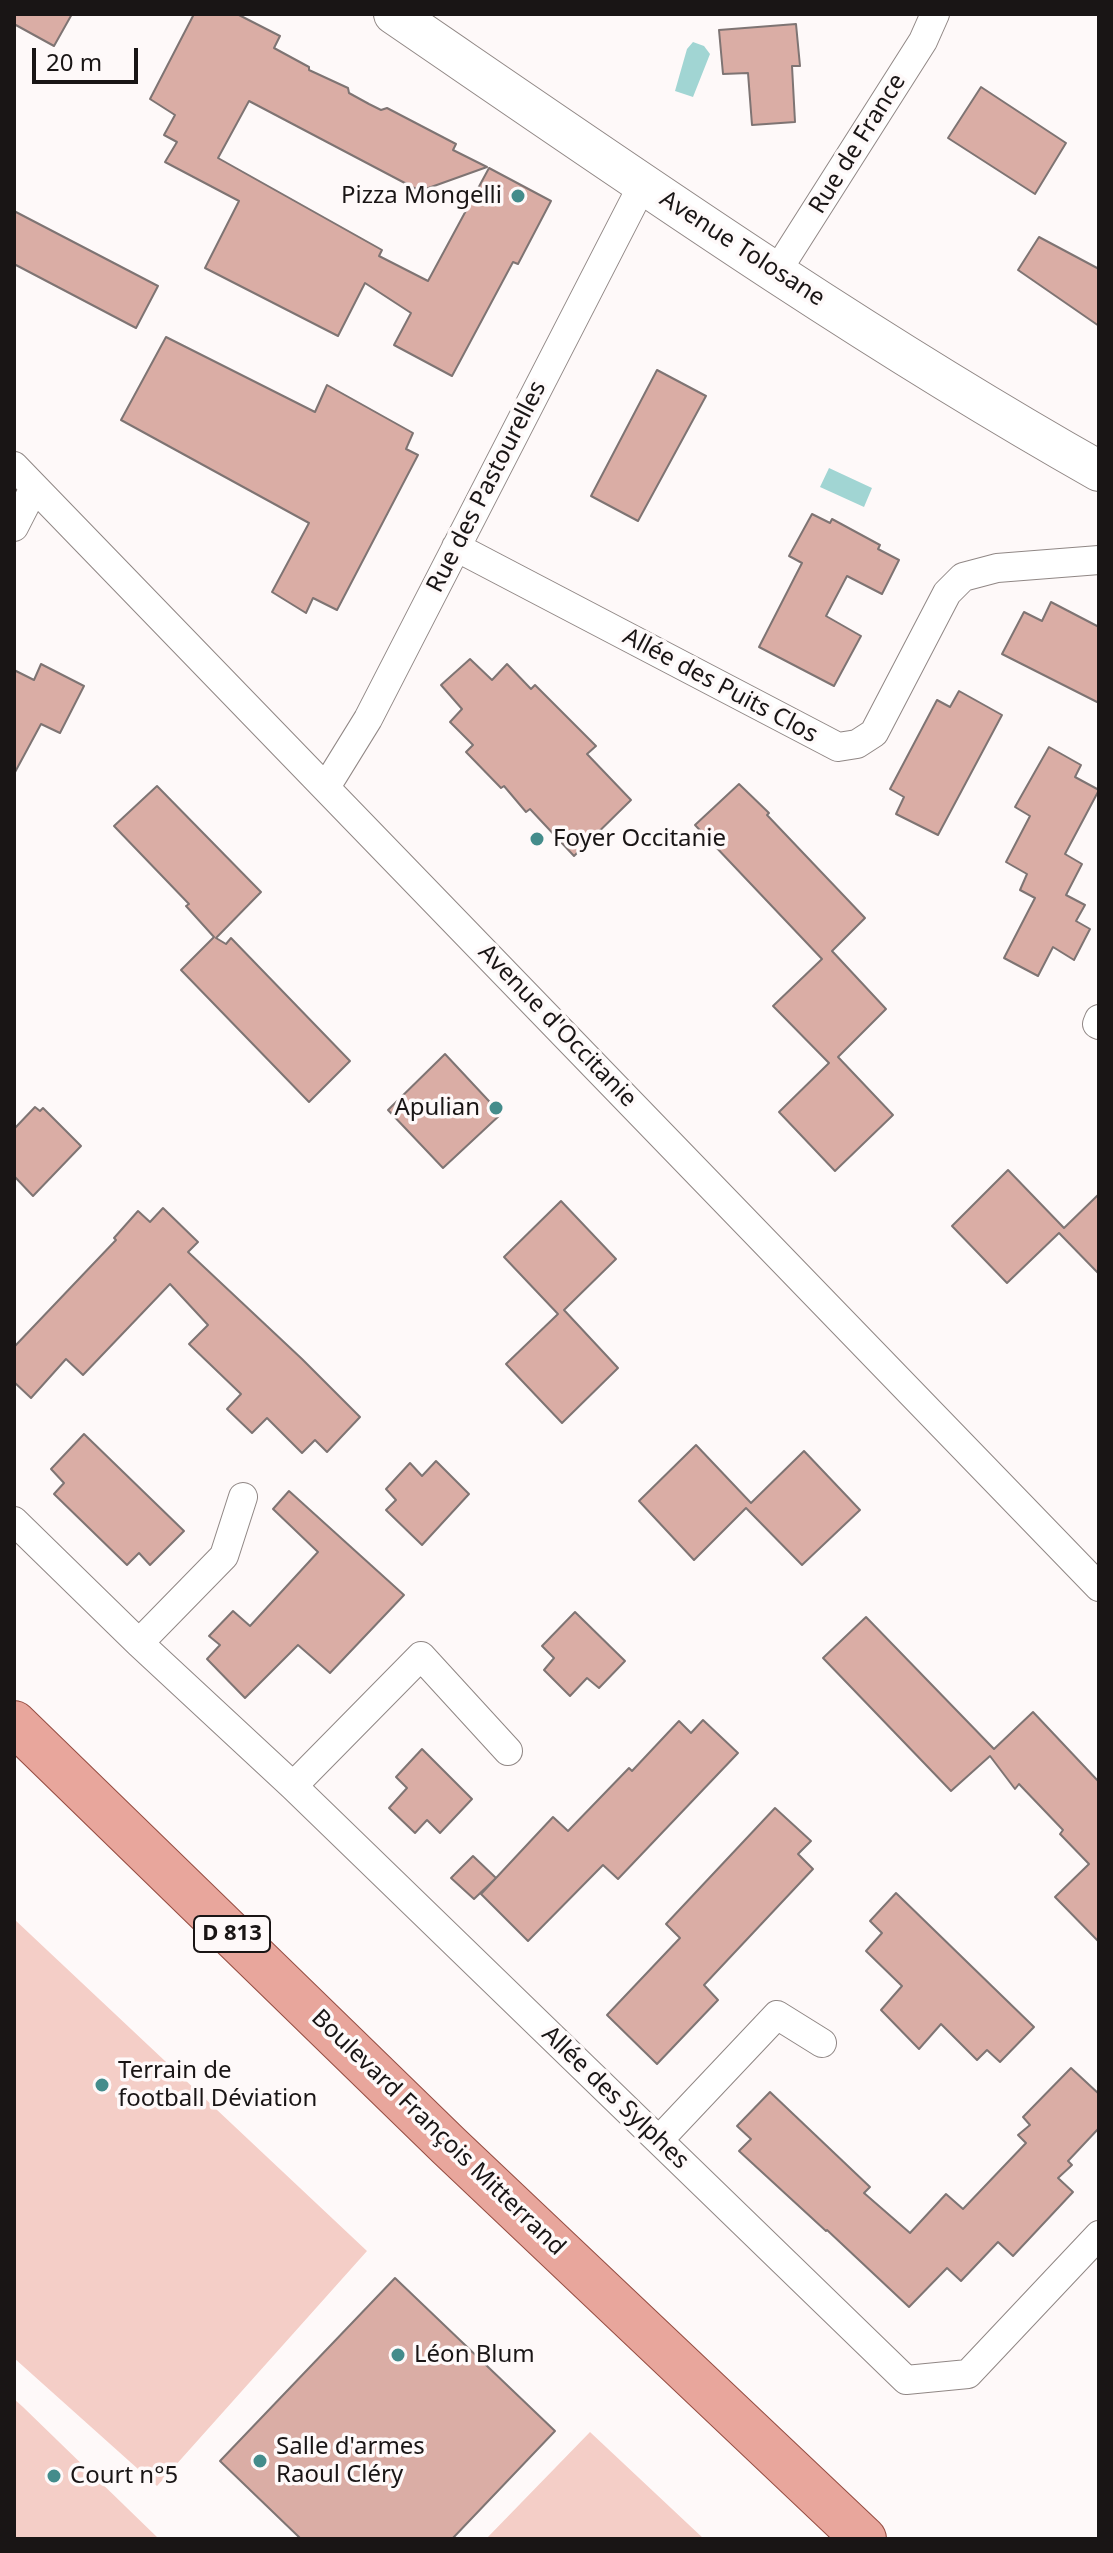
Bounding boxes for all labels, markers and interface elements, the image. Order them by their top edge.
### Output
scale bar [36,32,142,82]
text: 20 m [46,45,102,78]
street label: Rue de France [804,69,912,219]
place label: Pizza Mongelli [341,182,502,210]
street label: Avenue Tolosane [654,185,830,313]
marker: Pizza Mongelli [509,187,527,205]
street label: Rue des Pastourelles [421,376,553,598]
street label: Allée des Puits Clos [618,622,822,750]
place label: Foyer Occitanie [553,825,726,853]
marker: Foyer Occitanie [528,830,546,848]
street label: Avenue d'Occitanie [472,939,642,1113]
place label: Apulian [394,1094,480,1122]
marker: Apulian [487,1099,505,1117]
road number: D 813 [194,1916,270,1952]
street label: Boulevard François Mitterrand [305,2004,571,2262]
street label: Allée des Sylphes [535,2021,695,2175]
place label: Terrain de football Déviation [118,2057,317,2113]
marker: Terrain de football Déviation [93,2076,111,2094]
place label: Léon Blum [414,2341,535,2369]
marker: Léon Blum [389,2346,407,2364]
place label: Salle d'armes Raoul Cléry [276,2433,425,2489]
marker: Salle d'armes Raoul Cléry [251,2452,269,2470]
place label: Court n°5 [70,2462,178,2490]
marker: Court n°5 [45,2467,63,2485]

